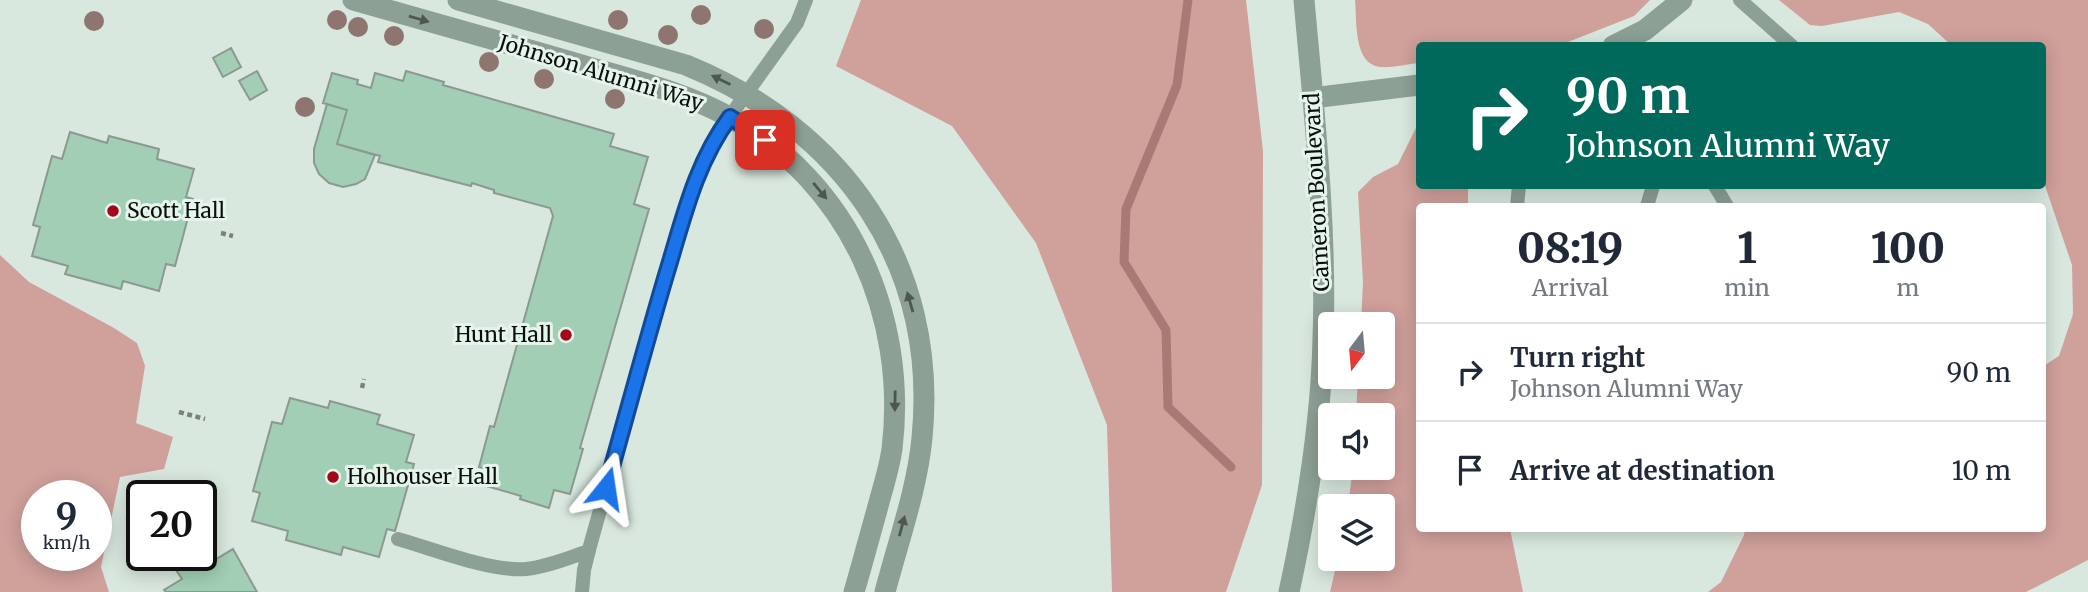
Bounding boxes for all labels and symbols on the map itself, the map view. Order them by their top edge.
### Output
one-way arrow [409,14,430,24]
street label: Johnson Alumni Way [495,28,707,117]
one-way arrow [711,74,731,86]
street label: Cameron Boulevard [1298,92,1335,292]
pin [735,110,795,170]
one-way arrow [812,182,827,200]
place label: Scott Hall [127,197,226,224]
marker: Scott Hall [105,203,121,219]
one-way arrow [904,291,915,313]
north arrow [1318,312,1395,388]
place label: Hunt Hall [455,321,552,348]
marker: Hunt Hall [558,327,574,343]
one-way arrow [889,390,900,412]
position arrow [569,451,643,525]
place label: Holhouser Hall [347,463,499,490]
marker: Holhouser Hall [325,469,341,485]
speed limit sign: 20 [126,480,217,571]
one-way arrow [897,515,908,537]

